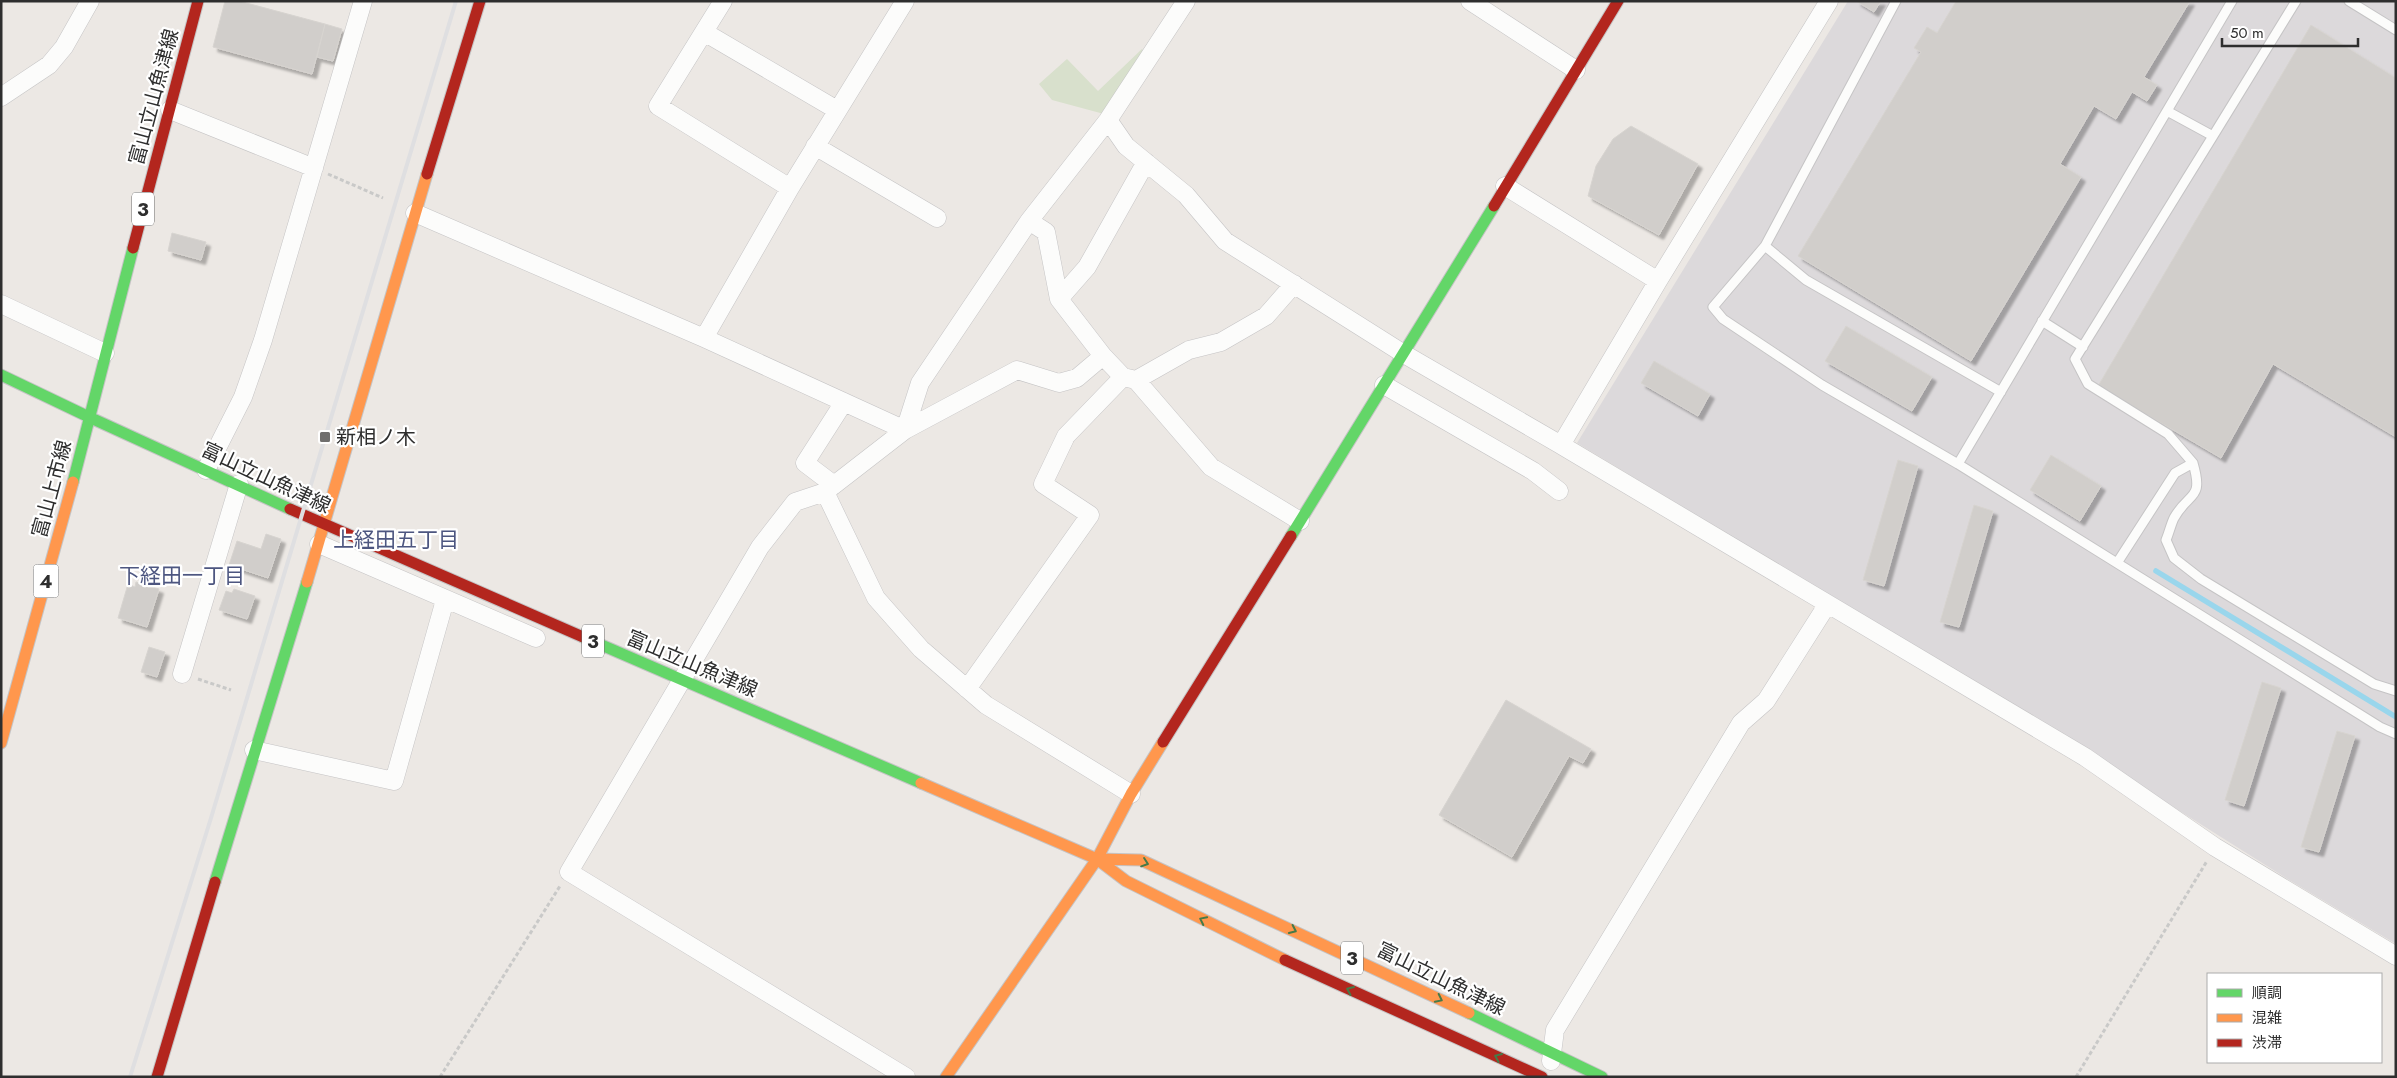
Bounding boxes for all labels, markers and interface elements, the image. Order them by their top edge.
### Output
scale bar [2222,15,2358,47]
text: 50 m [2230,22,2264,44]
street label: 富山立山魚津線 [122,26,186,168]
road number: 3 [132,192,154,225]
place label: 新相ノ木 [336,423,416,452]
marker: 新相ノ木 [318,430,332,444]
street label: 富山立山魚津線 [196,435,336,521]
street label: 富山上市線 [25,437,79,541]
district label: 上経田五丁目 [333,525,459,555]
district label: 下経田一丁目 [119,561,245,591]
road number: 4 [34,564,58,598]
street label: 富山立山魚津線 [622,623,762,705]
road number: 3 [582,624,604,658]
one-way arrow [1140,857,1149,867]
one-way arrow [1200,916,1209,926]
one-way arrow [1288,923,1297,934]
street label: 富山立山魚津線 [1372,935,1510,1023]
road number: 3 [1341,941,1363,974]
legend [2207,973,2382,1063]
text: 順調 [2252,982,2282,1004]
one-way arrow [1346,986,1355,996]
one-way arrow [1434,993,1443,1003]
text: 混雑 [2252,1007,2282,1029]
text: 渋滞 [2252,1032,2282,1054]
one-way arrow [1494,1052,1503,1063]

